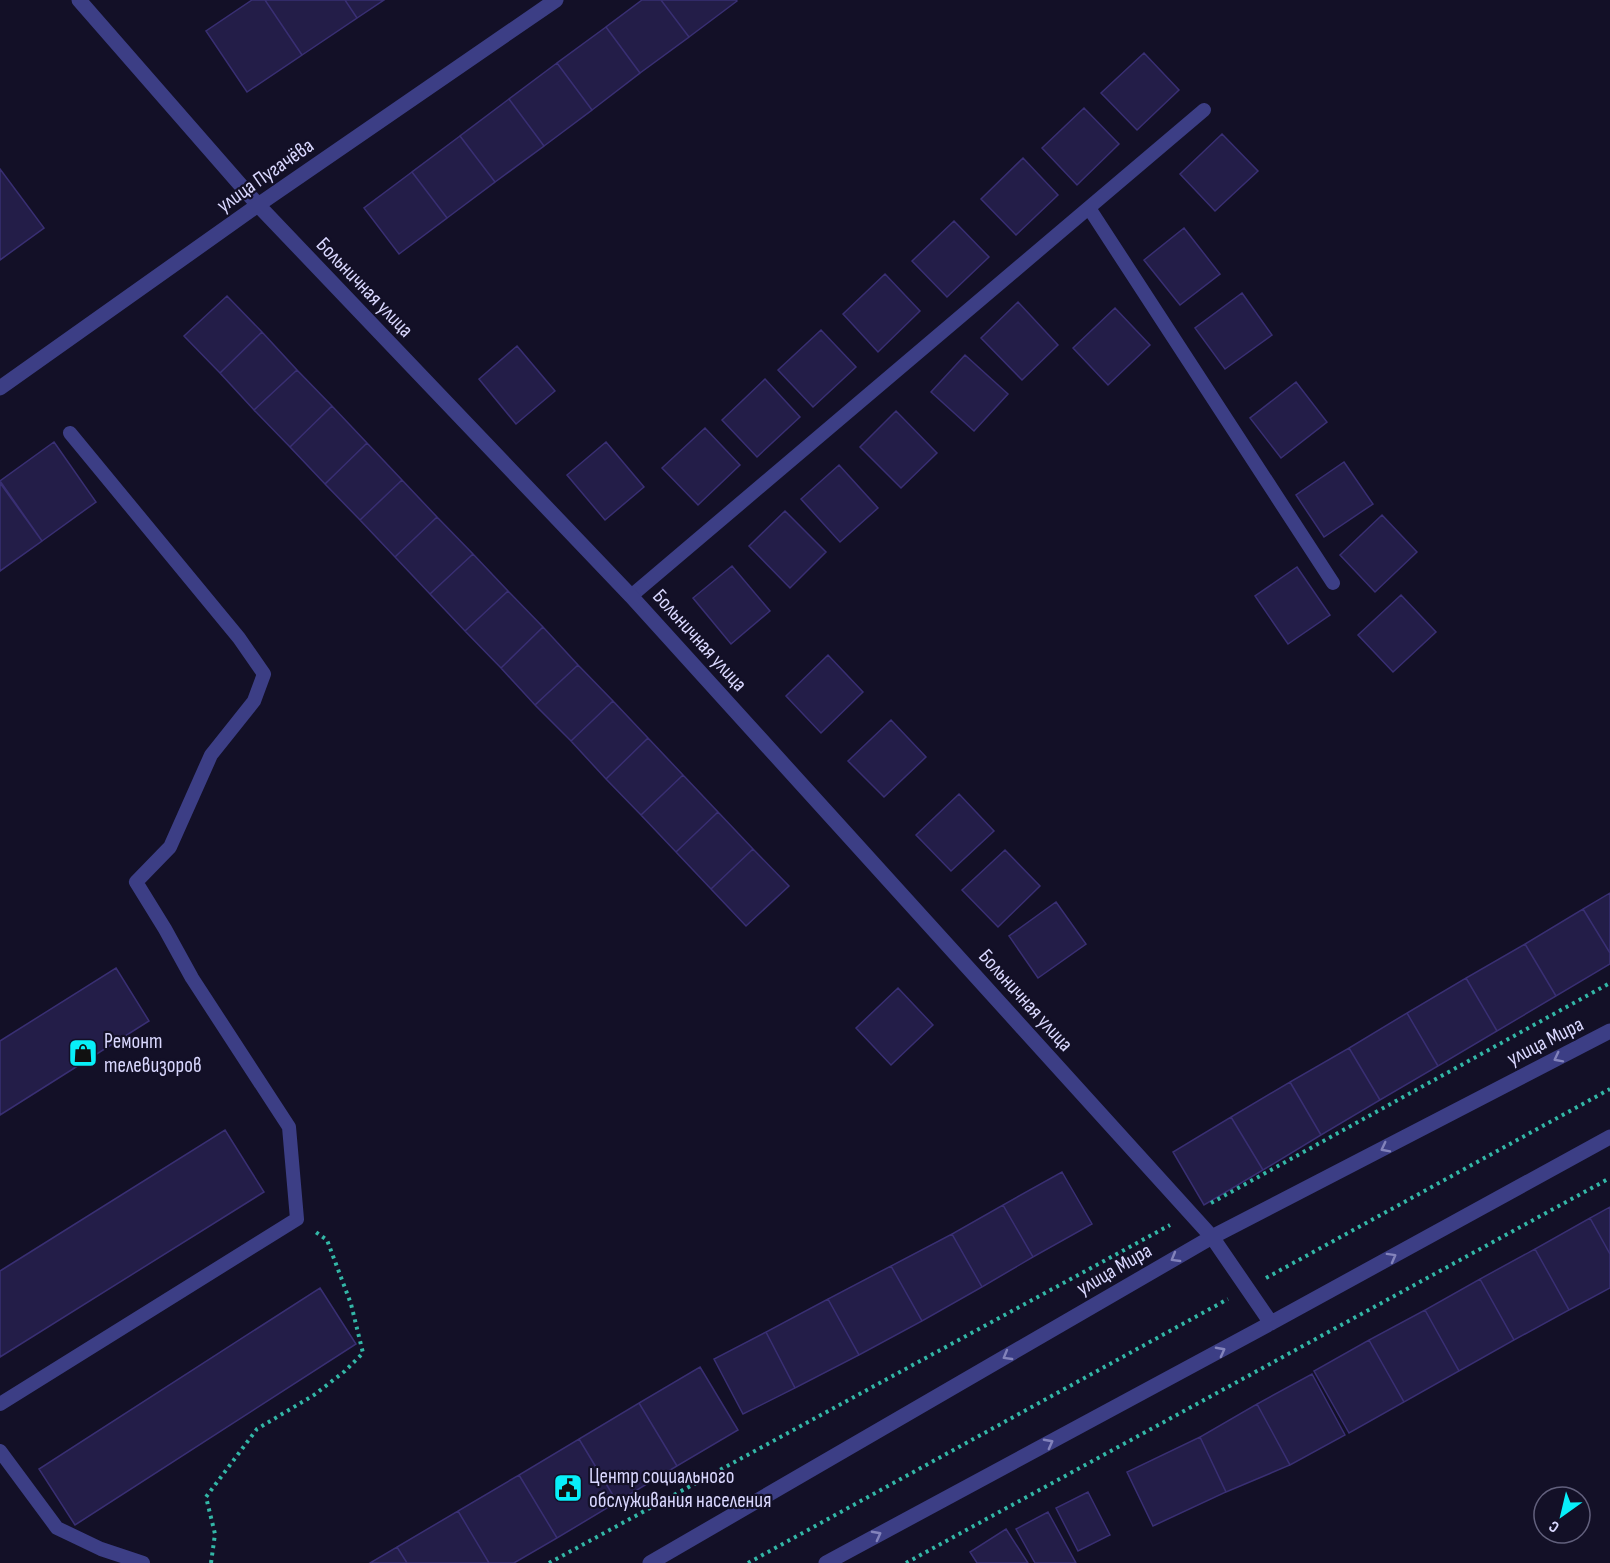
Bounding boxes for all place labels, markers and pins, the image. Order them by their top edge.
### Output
place label: Ремонт телевизоров [104,1029,202,1078]
shop icon: Ремонт телевизоров [67,1037,99,1069]
place label: Центр социального обслуживания населения [589,1464,771,1513]
public building icon: Центр социального обслуживания населения [552,1472,584,1504]

